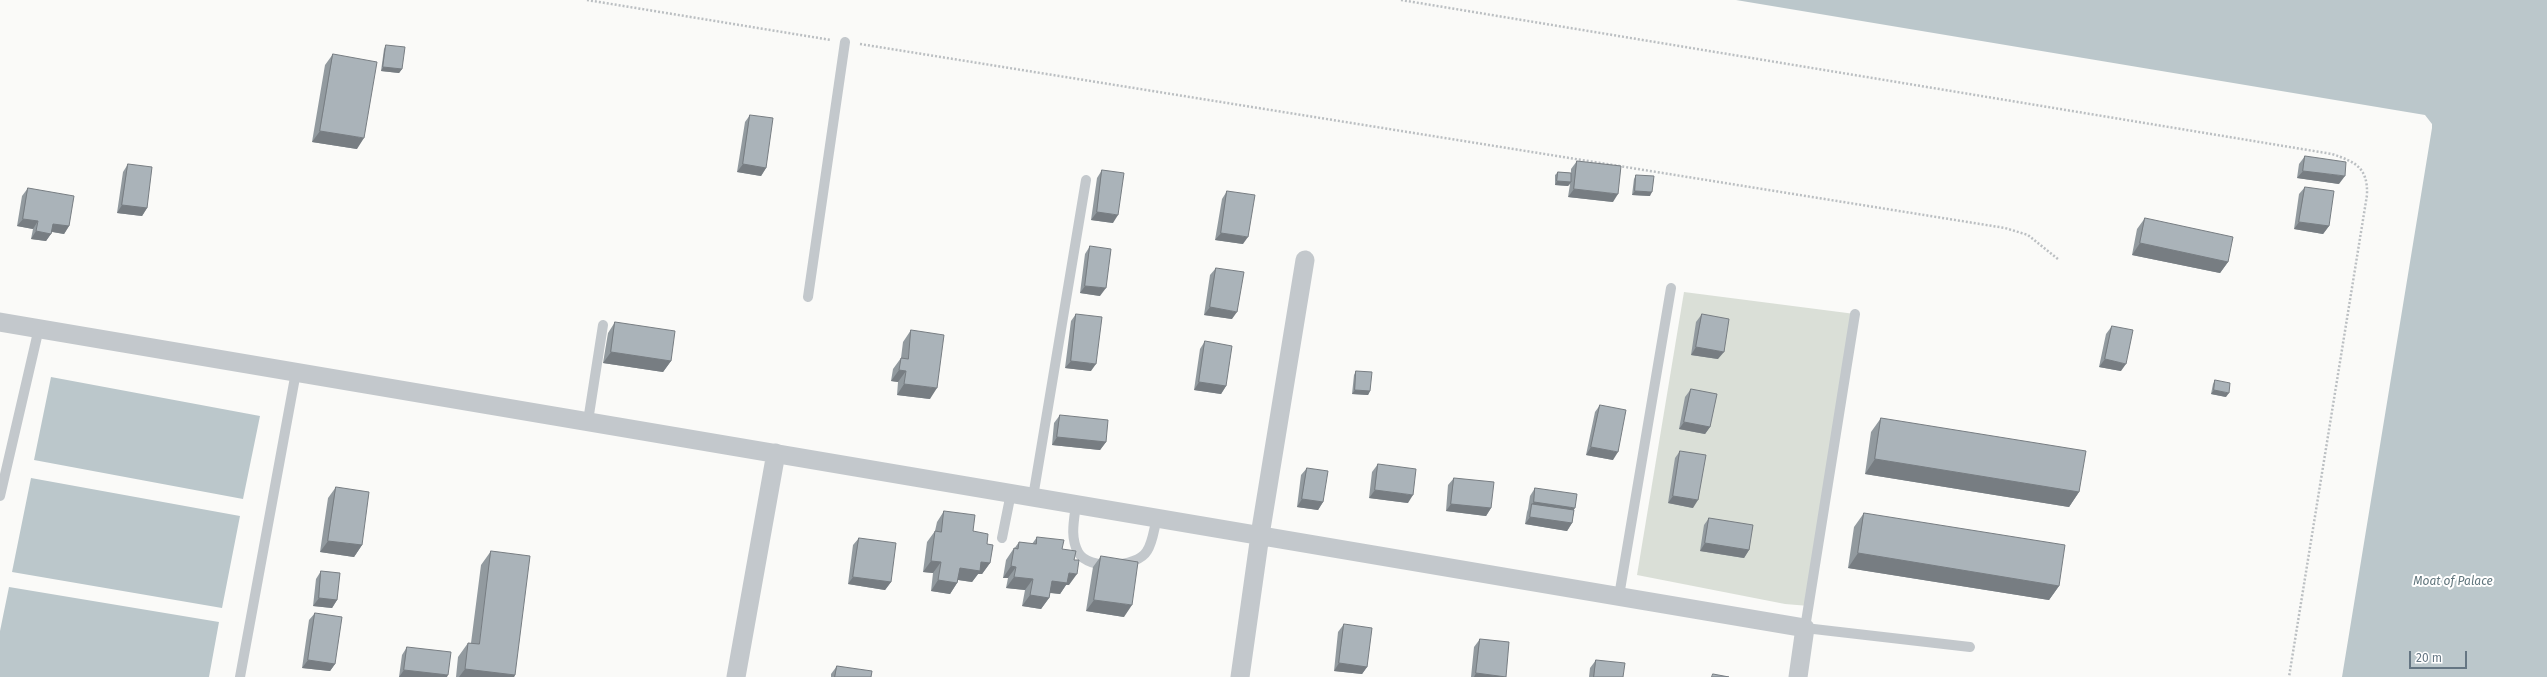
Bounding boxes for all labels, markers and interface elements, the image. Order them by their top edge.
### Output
water label: Moat of Palace [2413,575,2493,589]
scale bar [2411,643,2469,669]
text: 20 m [2416,651,2442,665]

